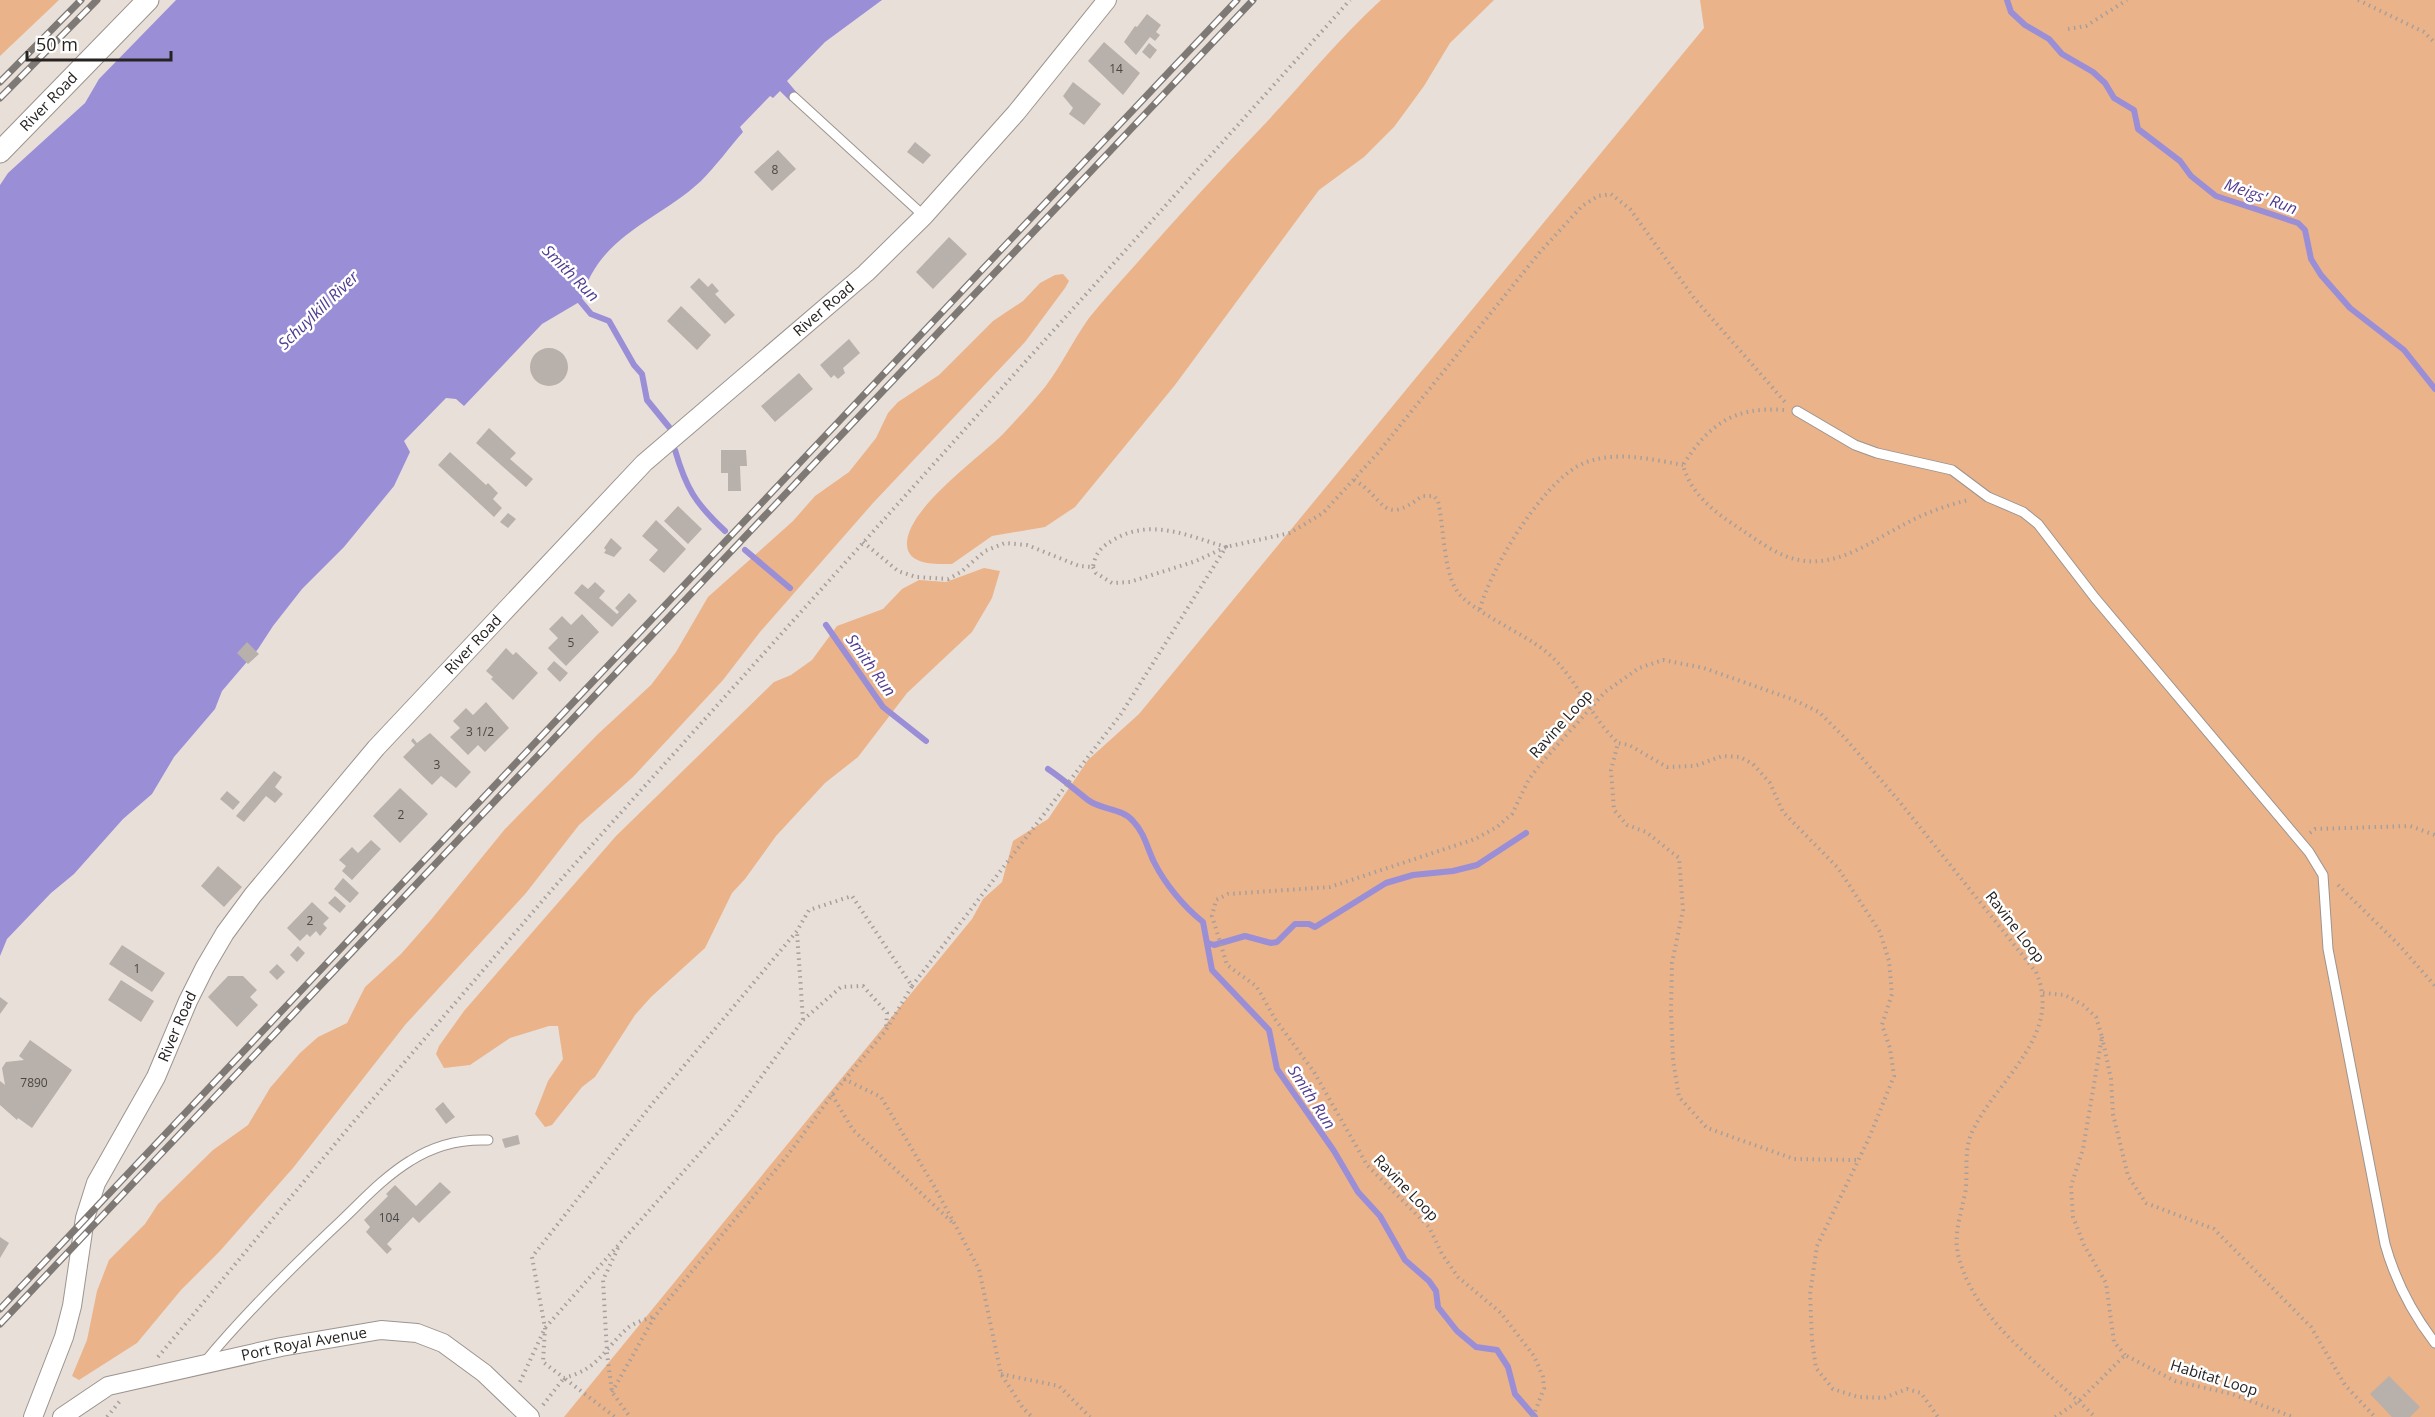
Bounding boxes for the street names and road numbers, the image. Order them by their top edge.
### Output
street label: River Road [15,67,81,135]
street label: River Road [788,276,858,340]
street label: River Road [440,610,505,678]
street label: Ravine Loop [1524,685,1596,762]
street label: Ravine Loop [1982,887,2050,966]
street label: River Road [153,987,200,1065]
street label: Ravine Loop [1370,1150,1444,1225]
street label: Port Royal Avenue [239,1322,368,1365]
street label: Habitat Loop [2168,1354,2260,1400]

